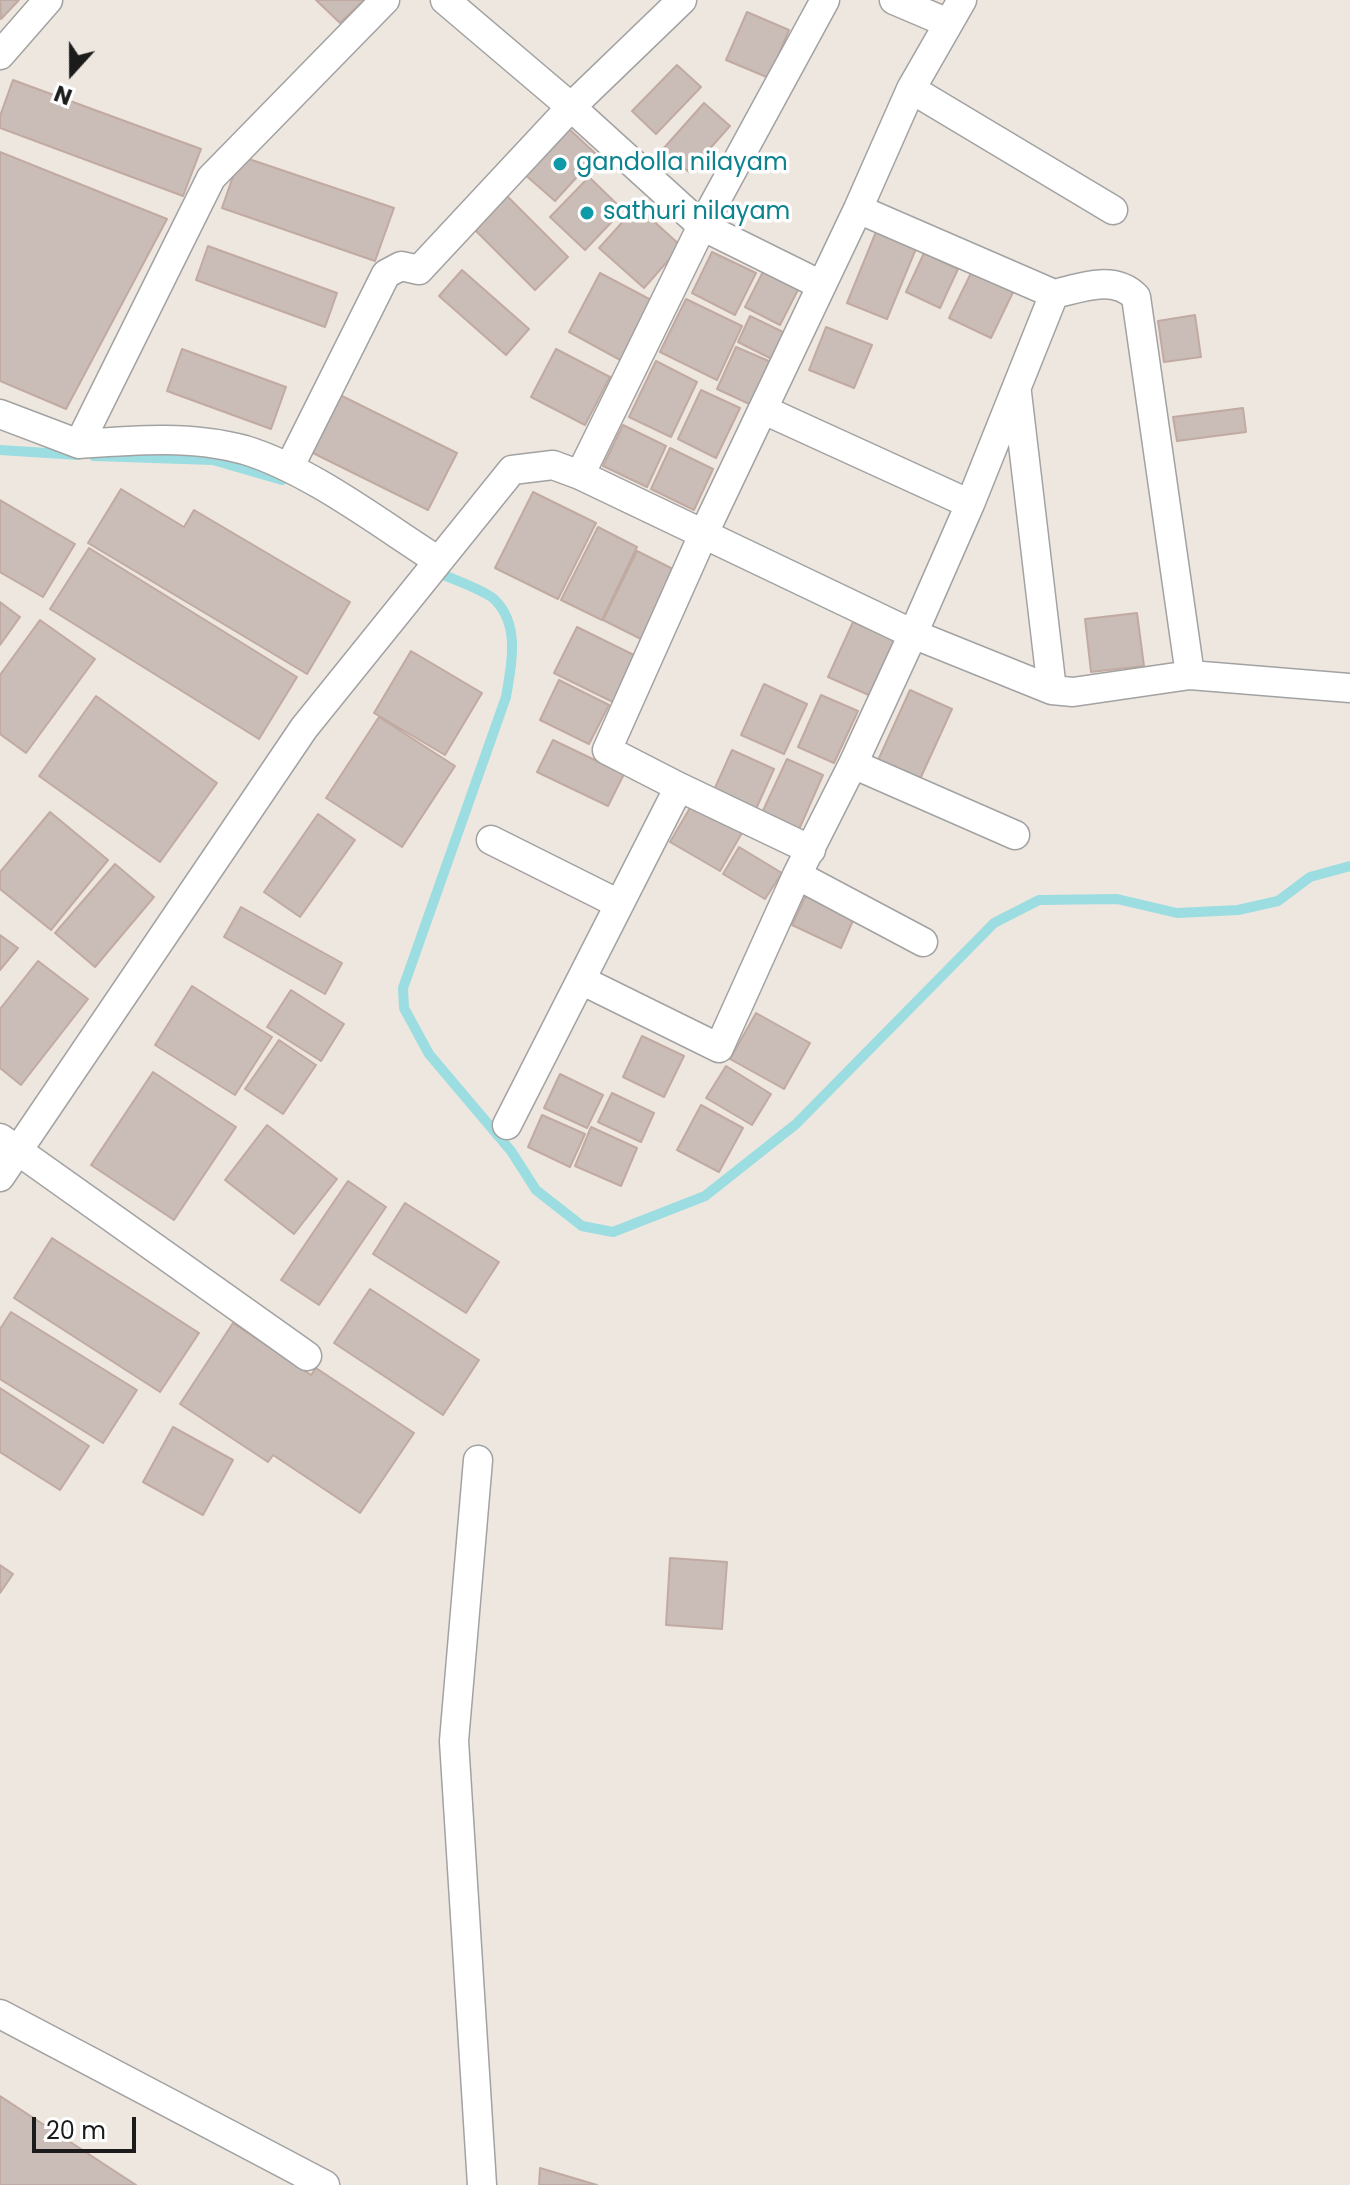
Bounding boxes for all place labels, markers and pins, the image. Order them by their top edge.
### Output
place label: gandolla nilayam [576,150,788,178]
marker: gandolla nilayam [551,155,569,173]
place label: sathuri nilayam [603,199,790,227]
marker: sathuri nilayam [578,204,596,222]

